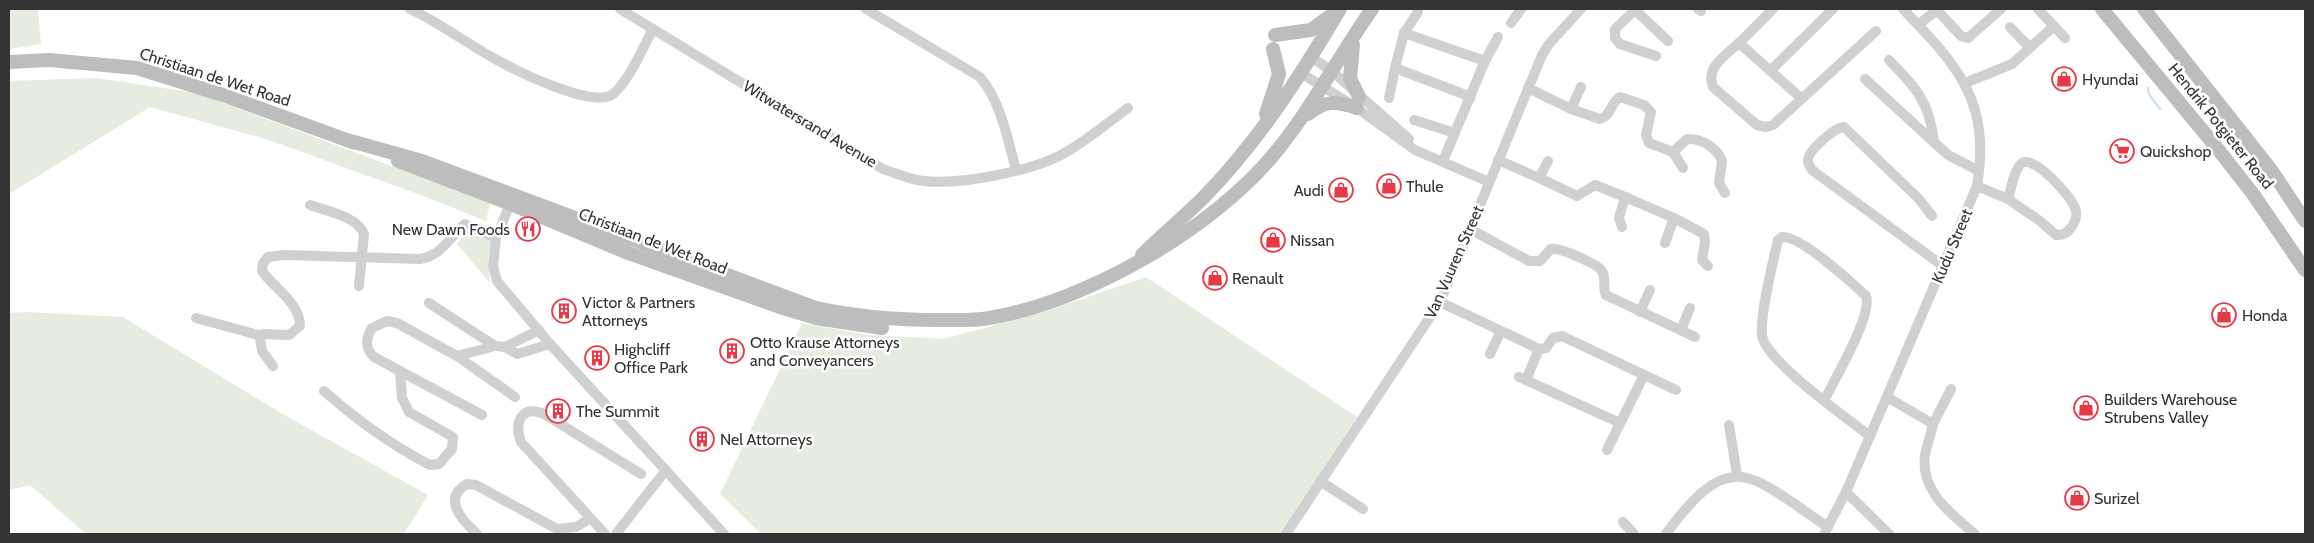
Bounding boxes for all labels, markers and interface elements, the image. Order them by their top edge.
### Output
street label: Christiaan de Wet Road [137,44,293,110]
street label: Hendrik Potgieter Road [2165,59,2277,193]
shop icon: Hyundai [2051,66,2077,92]
place label: Hyundai [2082,70,2139,89]
street label: Witwatersrand Avenue [740,76,880,172]
supermarket icon: Quickshop [2109,138,2135,164]
place label: Quickshop [2140,142,2212,161]
shop icon: Thule [1376,173,1402,199]
shop icon: Audi [1328,177,1354,203]
place label: Thule [1406,177,1443,196]
place label: Audi [1294,181,1324,200]
street label: Van Vuuren Street [1421,202,1488,322]
street label: Christiaan de Wet Road [576,204,730,278]
street label: Kudu Street [1928,205,1976,286]
restaurant icon: New Dawn Foods [515,216,541,242]
place label: New Dawn Foods [392,220,510,239]
shop icon: Nissan [1260,227,1286,253]
place label: Nissan [1290,231,1334,250]
shop icon: Renault [1202,265,1228,291]
place label: Renault [1232,269,1284,288]
place label: Victor & Partners Attorneys [582,293,696,330]
building icon: Victor & Partners Attorneys [551,298,577,324]
shop icon: Honda [2211,302,2237,328]
place label: Honda [2242,306,2288,325]
place label: Otto Krause Attorneys and Conveyancers [750,333,900,370]
building icon: Otto Krause Attorneys and Conveyancers [719,338,745,364]
place label: Highcliff Office Park [614,340,689,377]
building icon: Highcliff Office Park [584,345,610,371]
place label: Builders Warehouse Strubens Valley [2104,390,2237,427]
shop icon: Builders Warehouse Strubens Valley [2073,395,2099,421]
building icon: The Summit [545,398,571,424]
place label: The Summit [576,402,660,421]
building icon: Nel Attorneys [689,426,715,452]
place label: Nel Attorneys [720,430,813,449]
shop icon: Surizel [2064,485,2090,511]
place label: Surizel [2094,489,2140,508]

